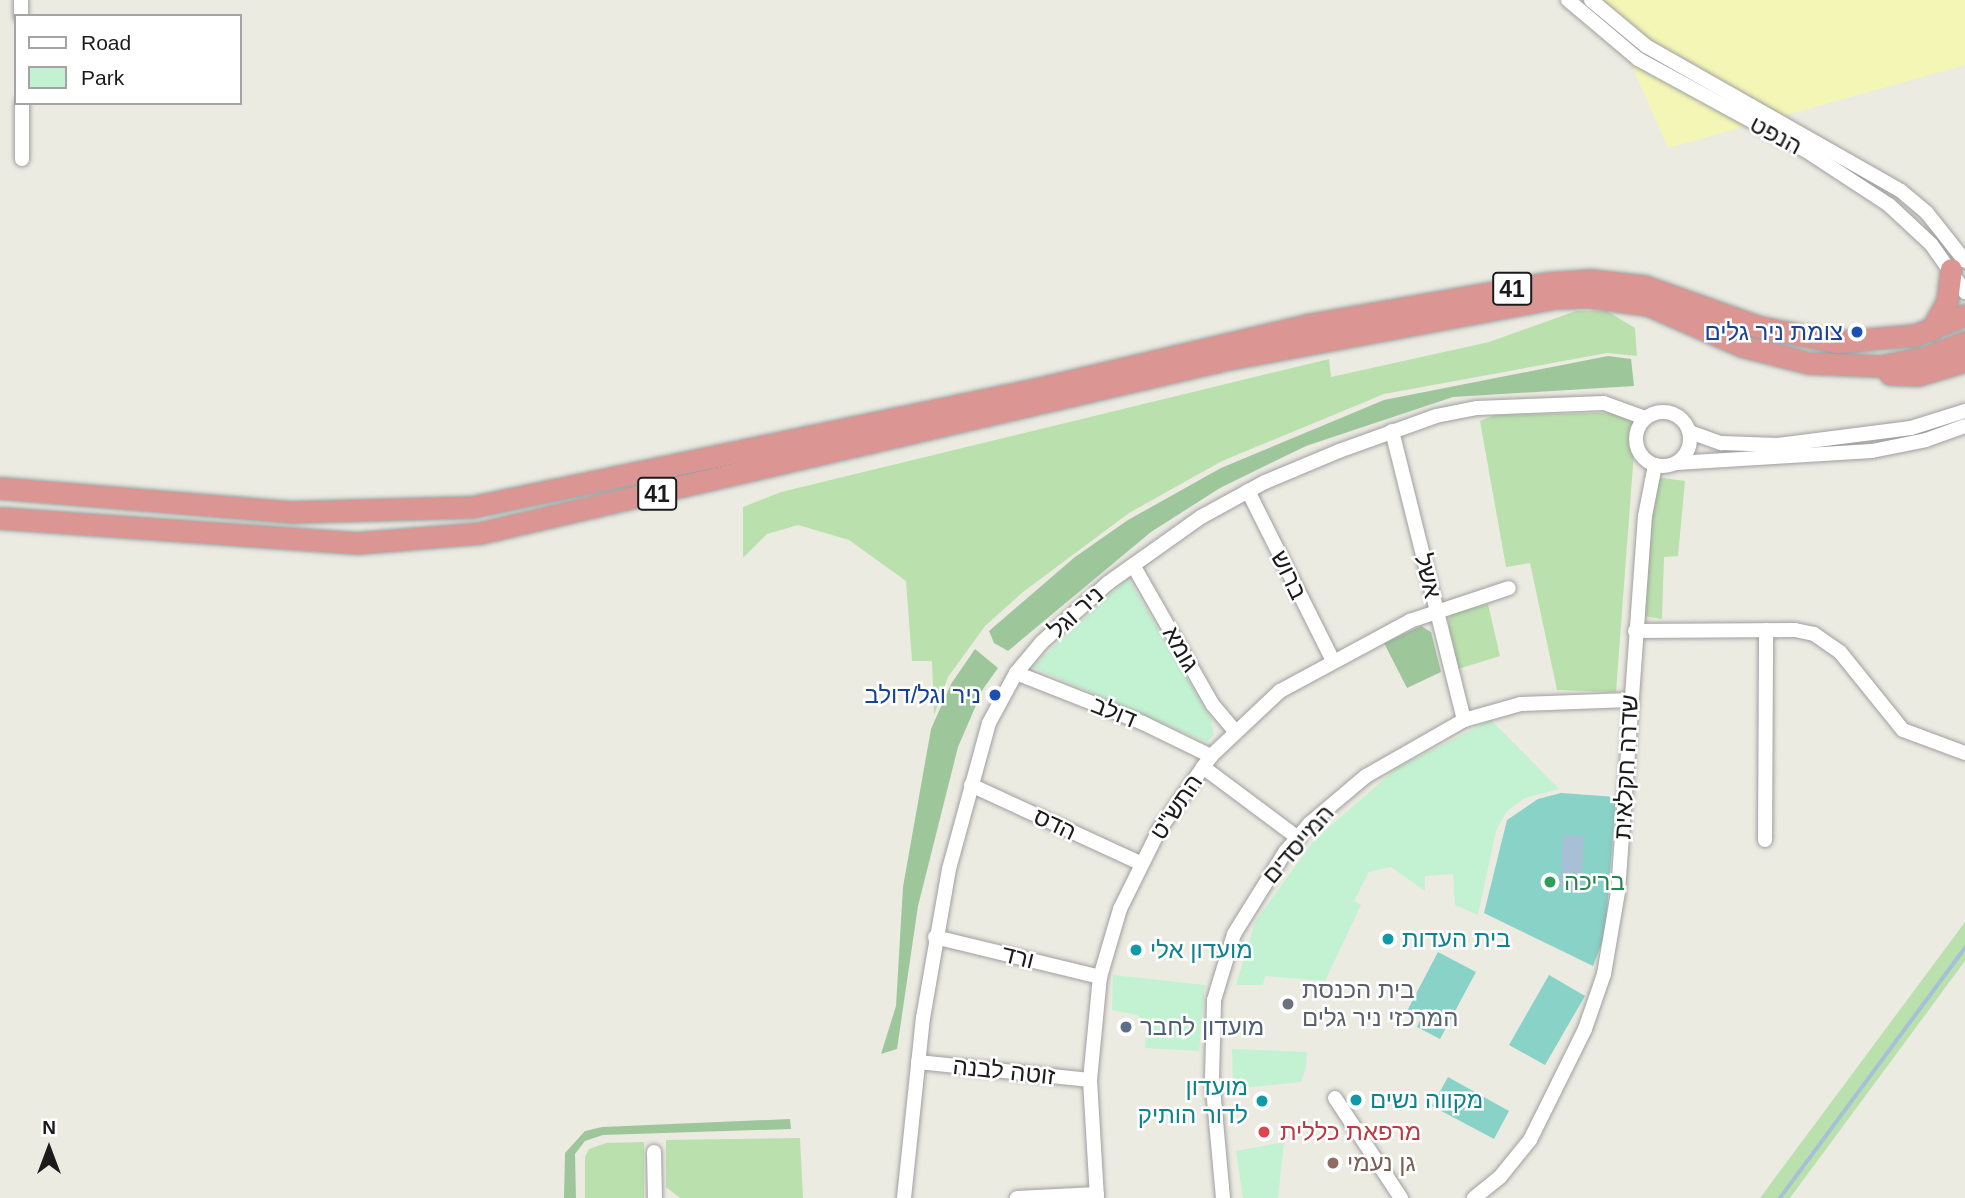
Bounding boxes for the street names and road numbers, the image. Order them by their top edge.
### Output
street label: הנפט [1745,109,1807,161]
road number: 41 [1491,270,1533,308]
road number: 41 [636,474,678,514]
street label: ברוש [1265,546,1313,604]
street label: אשל [1409,551,1447,601]
street label: ניר וגל [1043,580,1109,644]
street label: גומא [1157,621,1205,677]
street label: דולב [1087,690,1141,734]
street label: שדרה חקלאית [1608,694,1644,840]
street label: התש"ט [1144,769,1208,845]
street label: המייסדים [1256,799,1340,889]
street label: הדס [1029,802,1081,846]
street label: ורד [999,939,1037,975]
street label: זוטה לבנה [951,1051,1057,1091]

